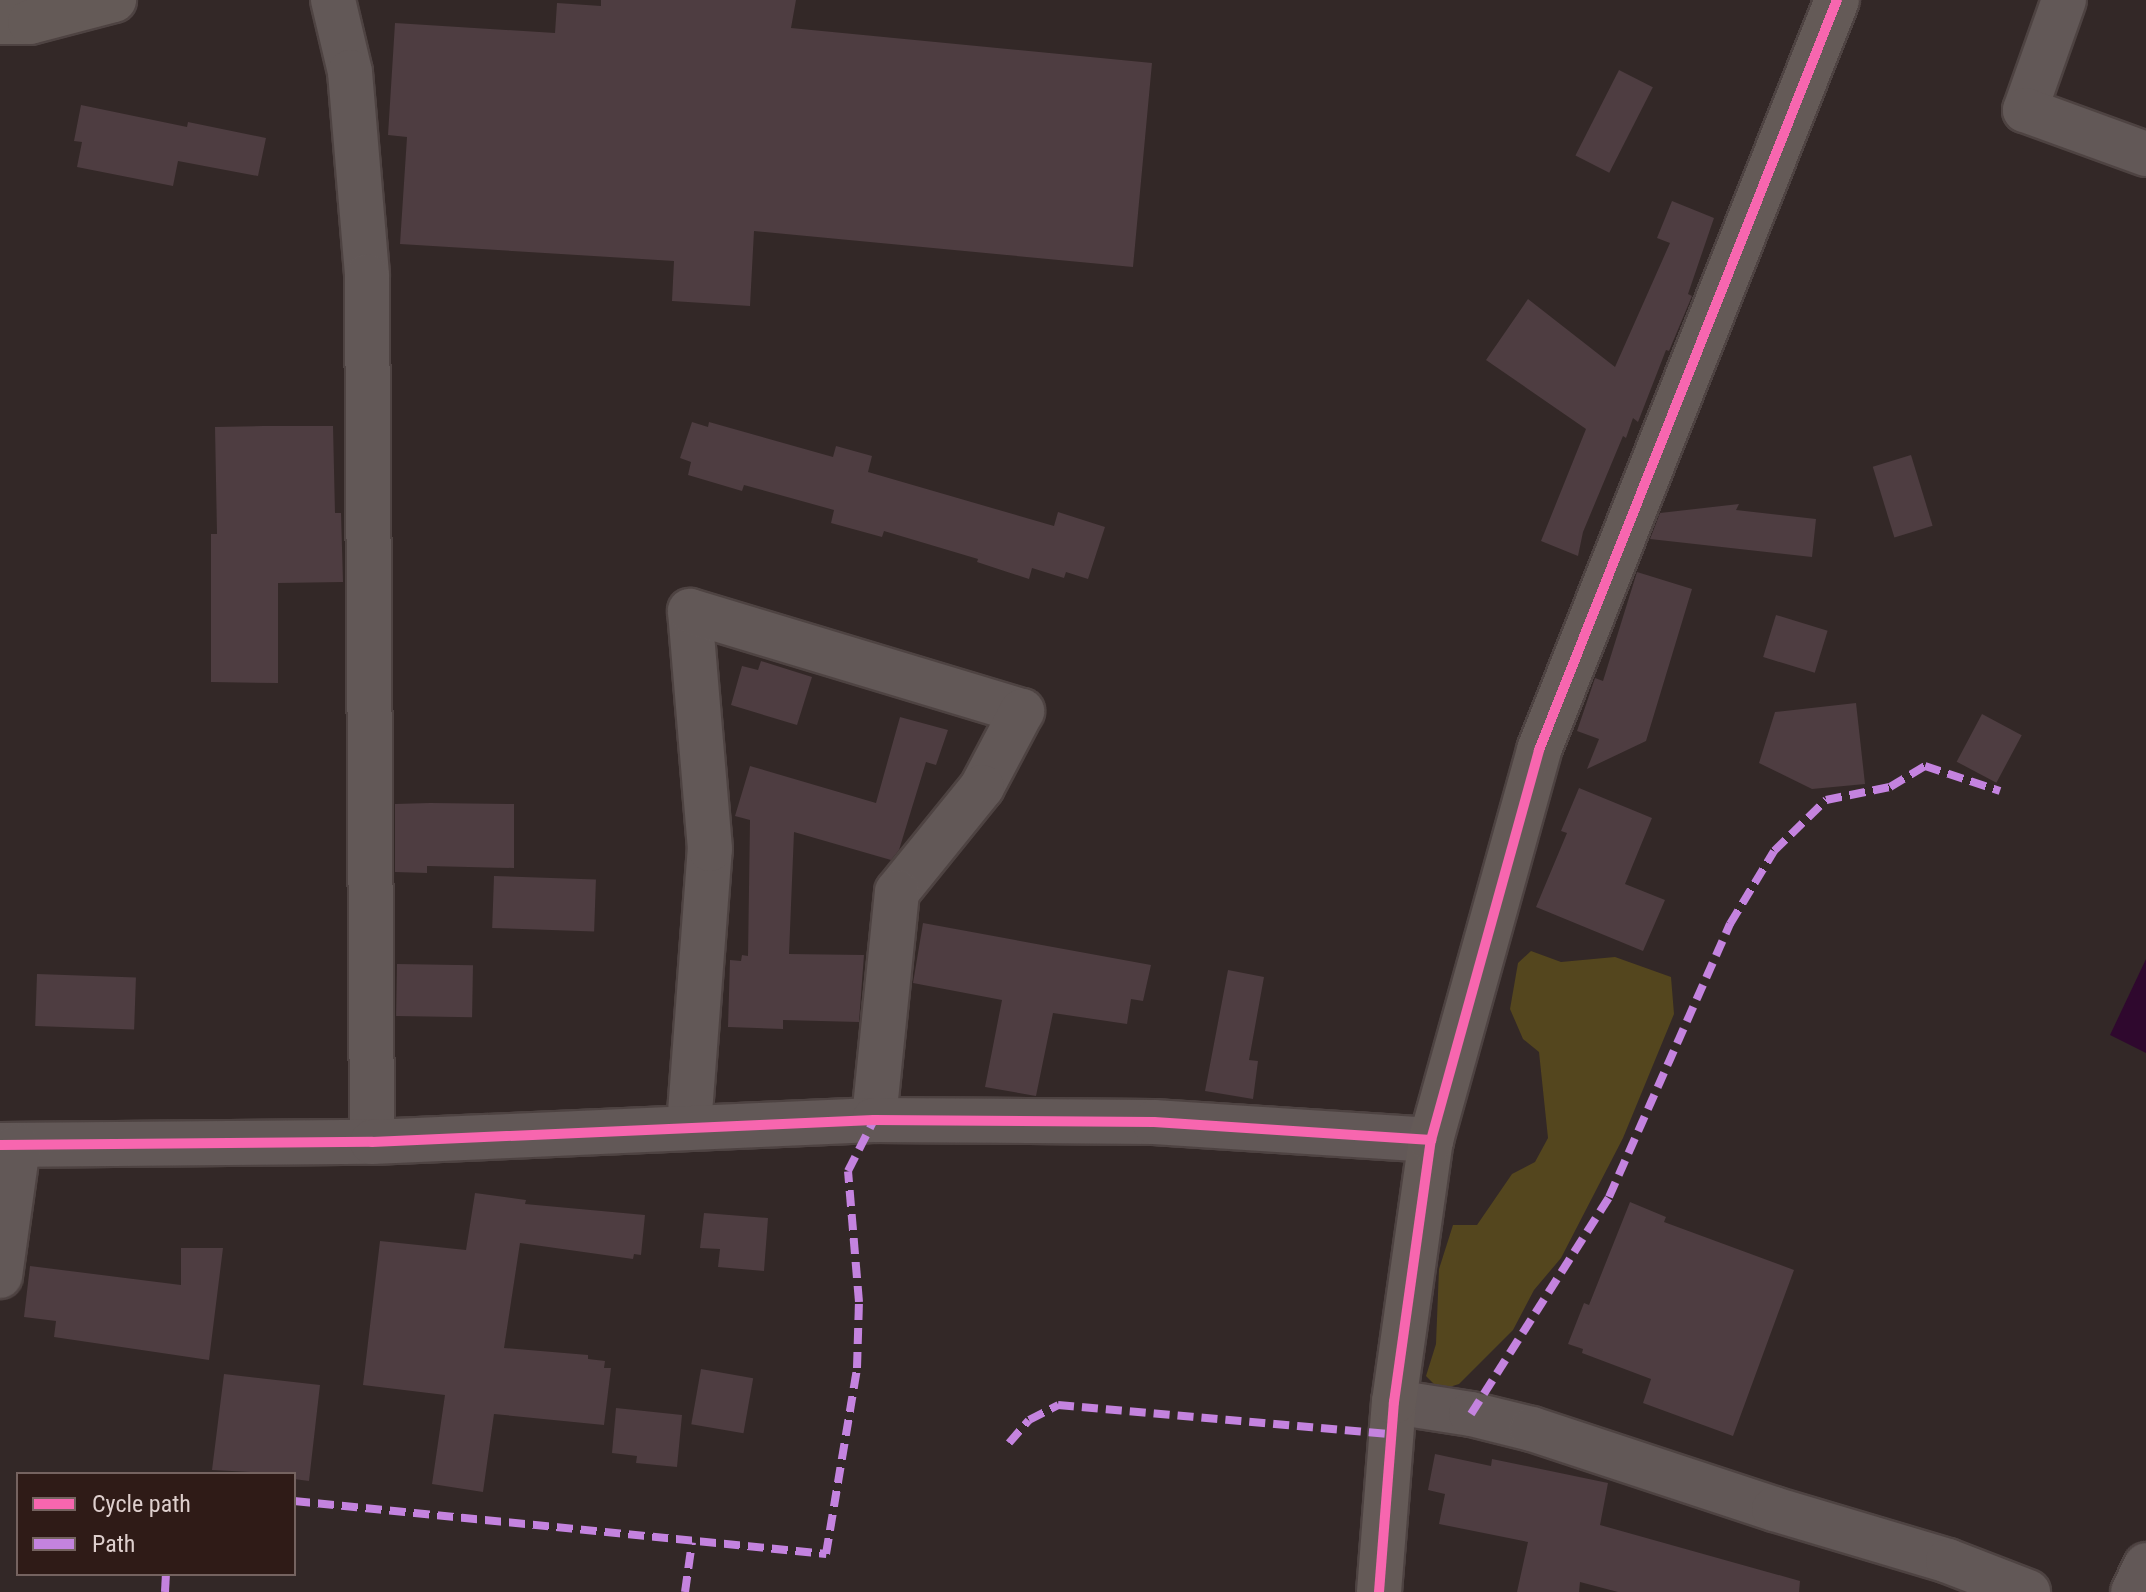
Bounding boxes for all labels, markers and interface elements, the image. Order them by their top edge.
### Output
legend [16,1472,296,1576]
text: Cycle path [92,1490,191,1518]
text: Path [92,1530,135,1558]

